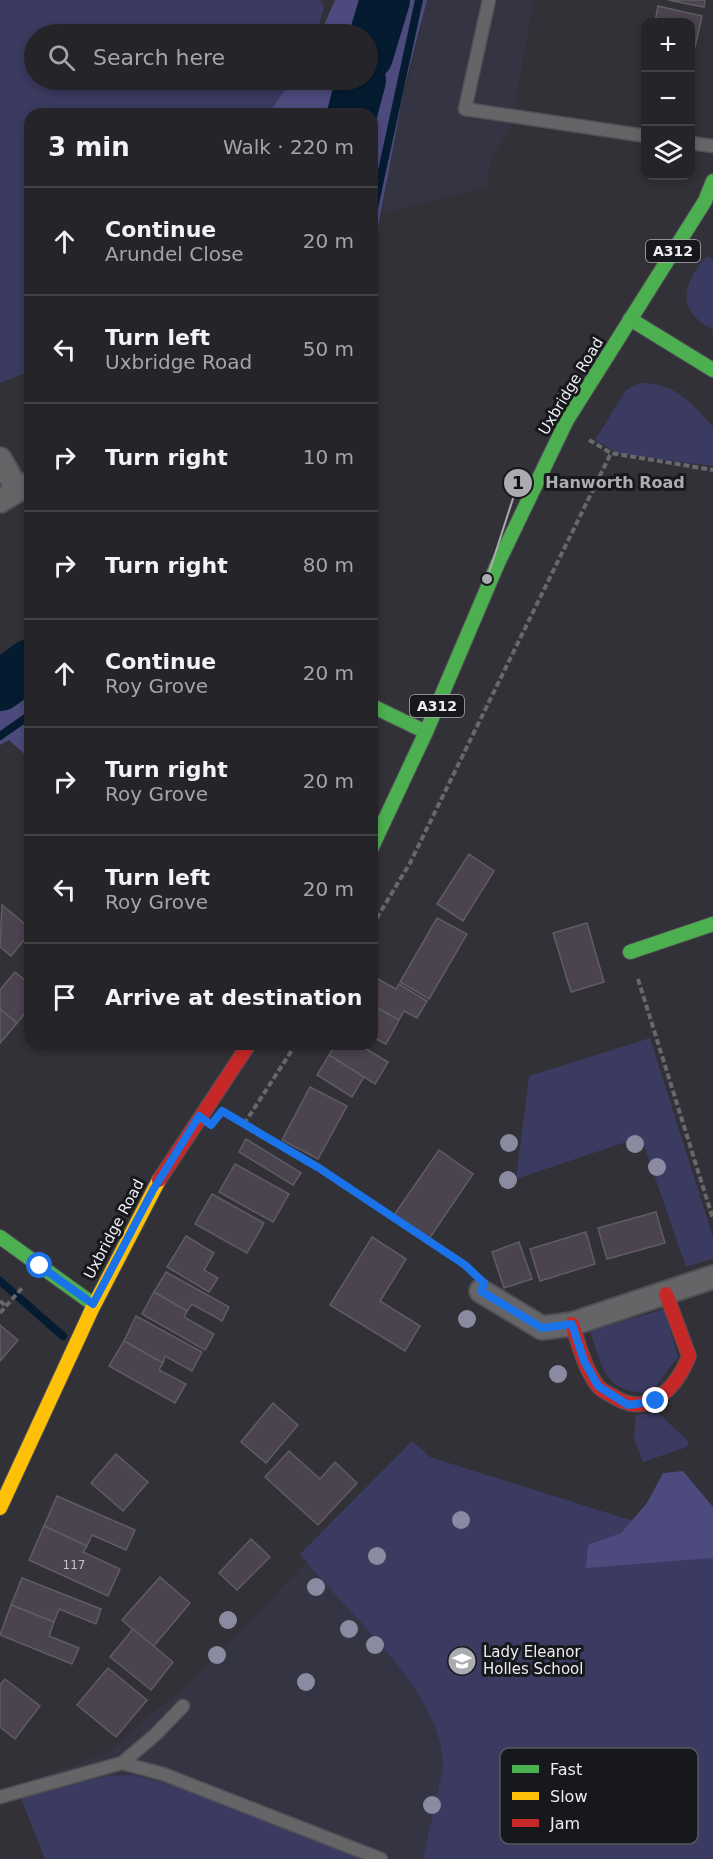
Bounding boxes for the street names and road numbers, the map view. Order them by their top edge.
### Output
road number: A312 [646,240,700,262]
street label: Uxbridge Road [535,334,607,438]
road number: A312 [410,695,464,717]
street label: Uxbridge Road [80,1176,148,1282]

